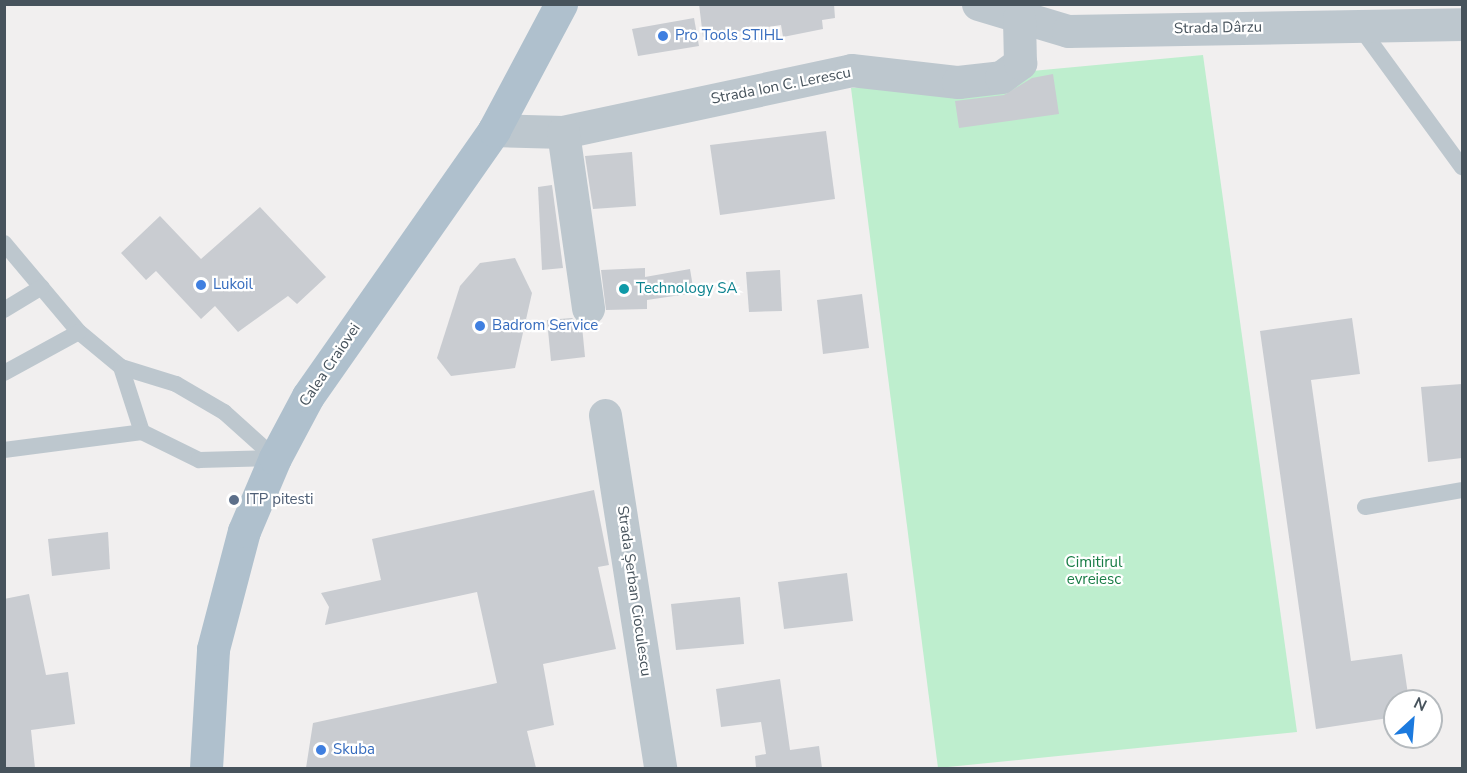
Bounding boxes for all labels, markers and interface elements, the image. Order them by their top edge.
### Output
street label: Strada Dârzu [1174,18,1262,38]
place label: Pro Tools STIHL [675,27,783,45]
marker: Pro Tools STIHL [656,29,670,43]
street label: Strada Ion C. Lerescu [709,64,853,108]
place label: Lukoil [213,276,253,294]
marker: Lukoil [194,278,208,292]
place label: Technology SA [636,280,737,298]
marker: Technology SA [617,282,631,296]
place label: Badrom Service [492,317,598,335]
marker: Badrom Service [473,319,487,333]
street label: Calea Craiovei [296,320,364,410]
place label: ITP pitesti [246,491,313,509]
marker: ITP pitesti [227,493,241,507]
street label: Strada Șerban Cioculescu [613,505,655,677]
park label: Cimitirul evreiesc [1066,553,1122,588]
north arrow [1383,689,1443,749]
text: N [1410,692,1430,717]
place label: Skuba [333,741,375,759]
marker: Skuba [314,743,328,757]

